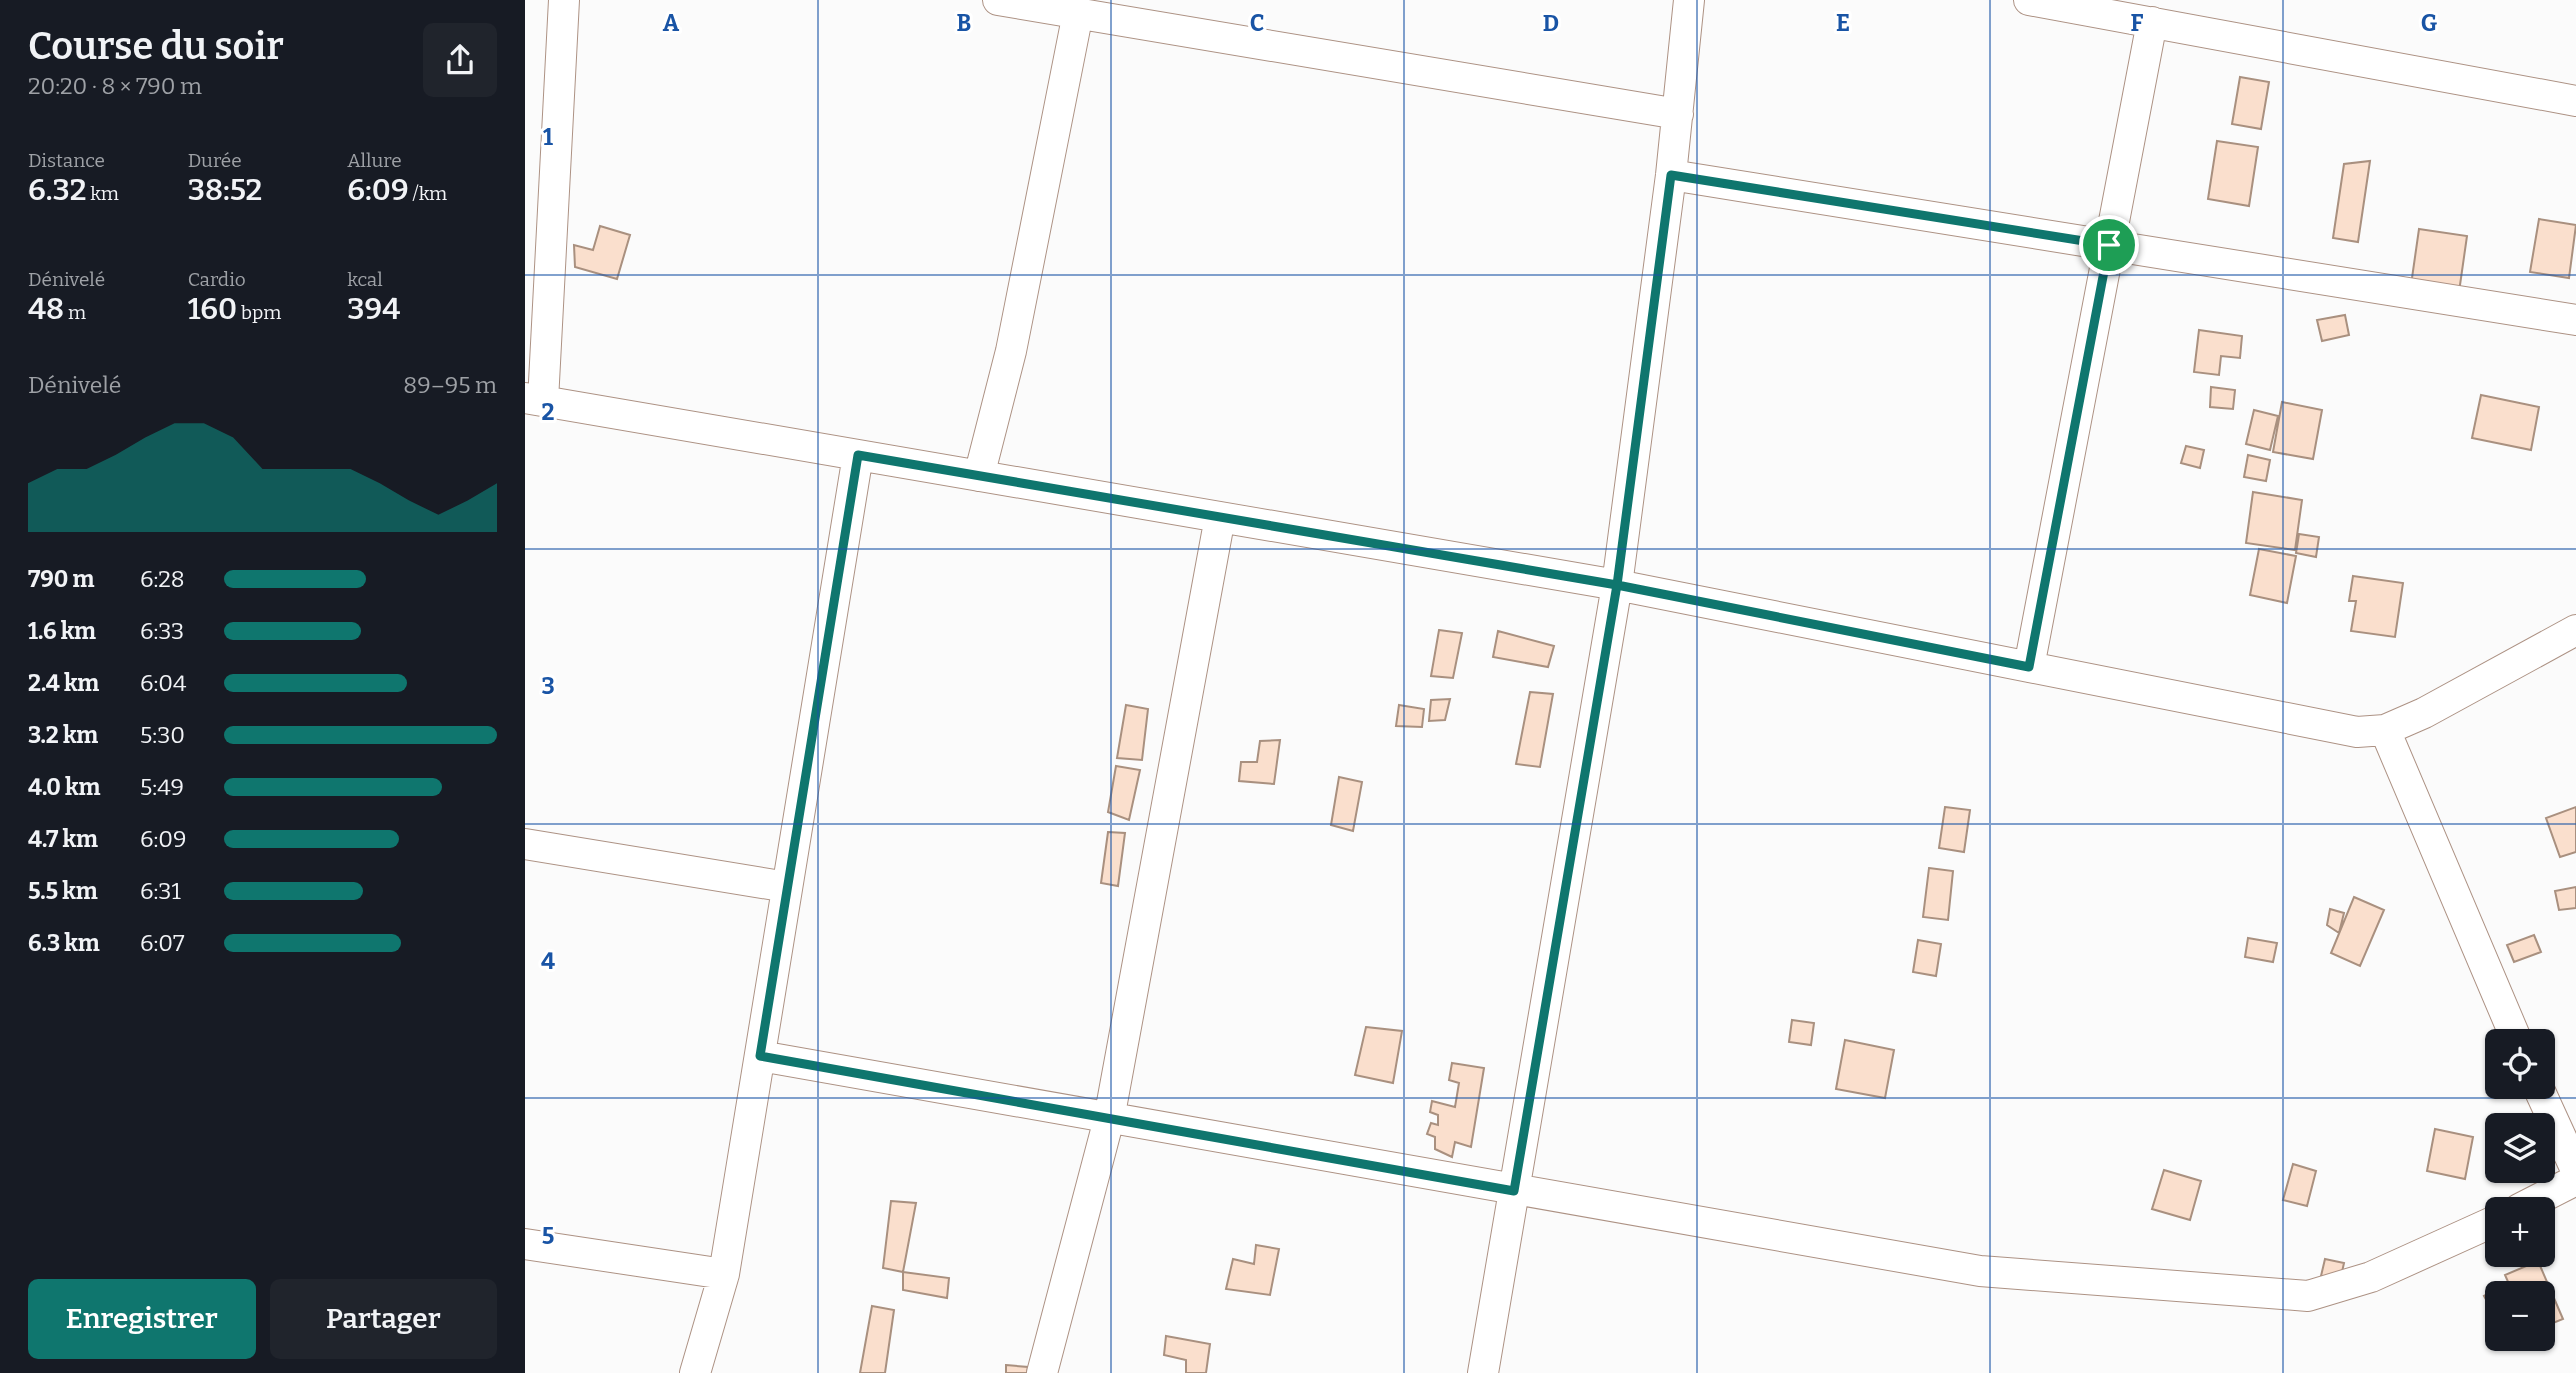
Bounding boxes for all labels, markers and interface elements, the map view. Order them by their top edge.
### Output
text: A [663,9,680,37]
text: B [957,9,971,37]
text: C [1250,9,1264,37]
text: D [1543,9,1559,37]
text: E [1836,9,1850,37]
text: F [2131,9,2144,37]
text: G [2421,9,2438,37]
text: Course du soir [28,23,284,69]
button: share [423,23,497,97]
text: 20:20 · 8 × 790 m [28,72,202,100]
text: 1 [543,123,553,151]
text: Distance [28,149,105,172]
text: Durée [188,149,242,172]
text: Allure [347,149,402,172]
text: 6.32 [28,172,86,208]
text: 38:52 [188,172,262,208]
text: 6:09 [347,172,409,208]
text: km [86,182,119,205]
text: /km [409,182,447,205]
pin [2079,215,2139,275]
icon: arrive [2090,226,2128,264]
text: Dénivelé [28,268,105,291]
text: Cardio [188,268,246,291]
text: kcal [347,268,383,291]
text: 48 [28,291,64,327]
text: 160 [188,291,237,327]
text: 394 [347,291,400,327]
text: m [64,301,86,324]
text: bpm [237,301,281,324]
text: Dénivelé [28,371,121,399]
text: 89–95 m [403,371,497,399]
text: 2 [542,398,555,426]
text: 790 m [28,565,94,593]
text: 6:28 [140,565,185,593]
text: 1.6 km [28,617,96,645]
text: 6:33 [140,617,184,645]
text: 2.4 km [28,669,99,697]
text: 6:04 [140,669,187,697]
text: 3 [541,672,555,700]
text: 3.2 km [28,721,98,749]
text: 5:30 [140,721,185,749]
text: 4.0 km [28,773,100,801]
text: 5:49 [140,773,184,801]
text: 4.7 km [28,825,98,853]
text: 6:09 [140,825,187,853]
text: 5.5 km [28,877,98,905]
text: 6:31 [140,877,181,905]
text: 6.3 km [28,929,100,957]
text: 6:07 [140,929,185,957]
text: 4 [541,947,555,975]
map controls [2485,1029,2555,1351]
button: locate [2485,1029,2555,1099]
button: layers [2485,1113,2555,1183]
button: + [2485,1197,2555,1267]
text: 5 [542,1222,554,1250]
button: Enregistrer [28,1279,256,1359]
button: Partager [270,1279,497,1359]
button: − [2485,1281,2555,1351]

